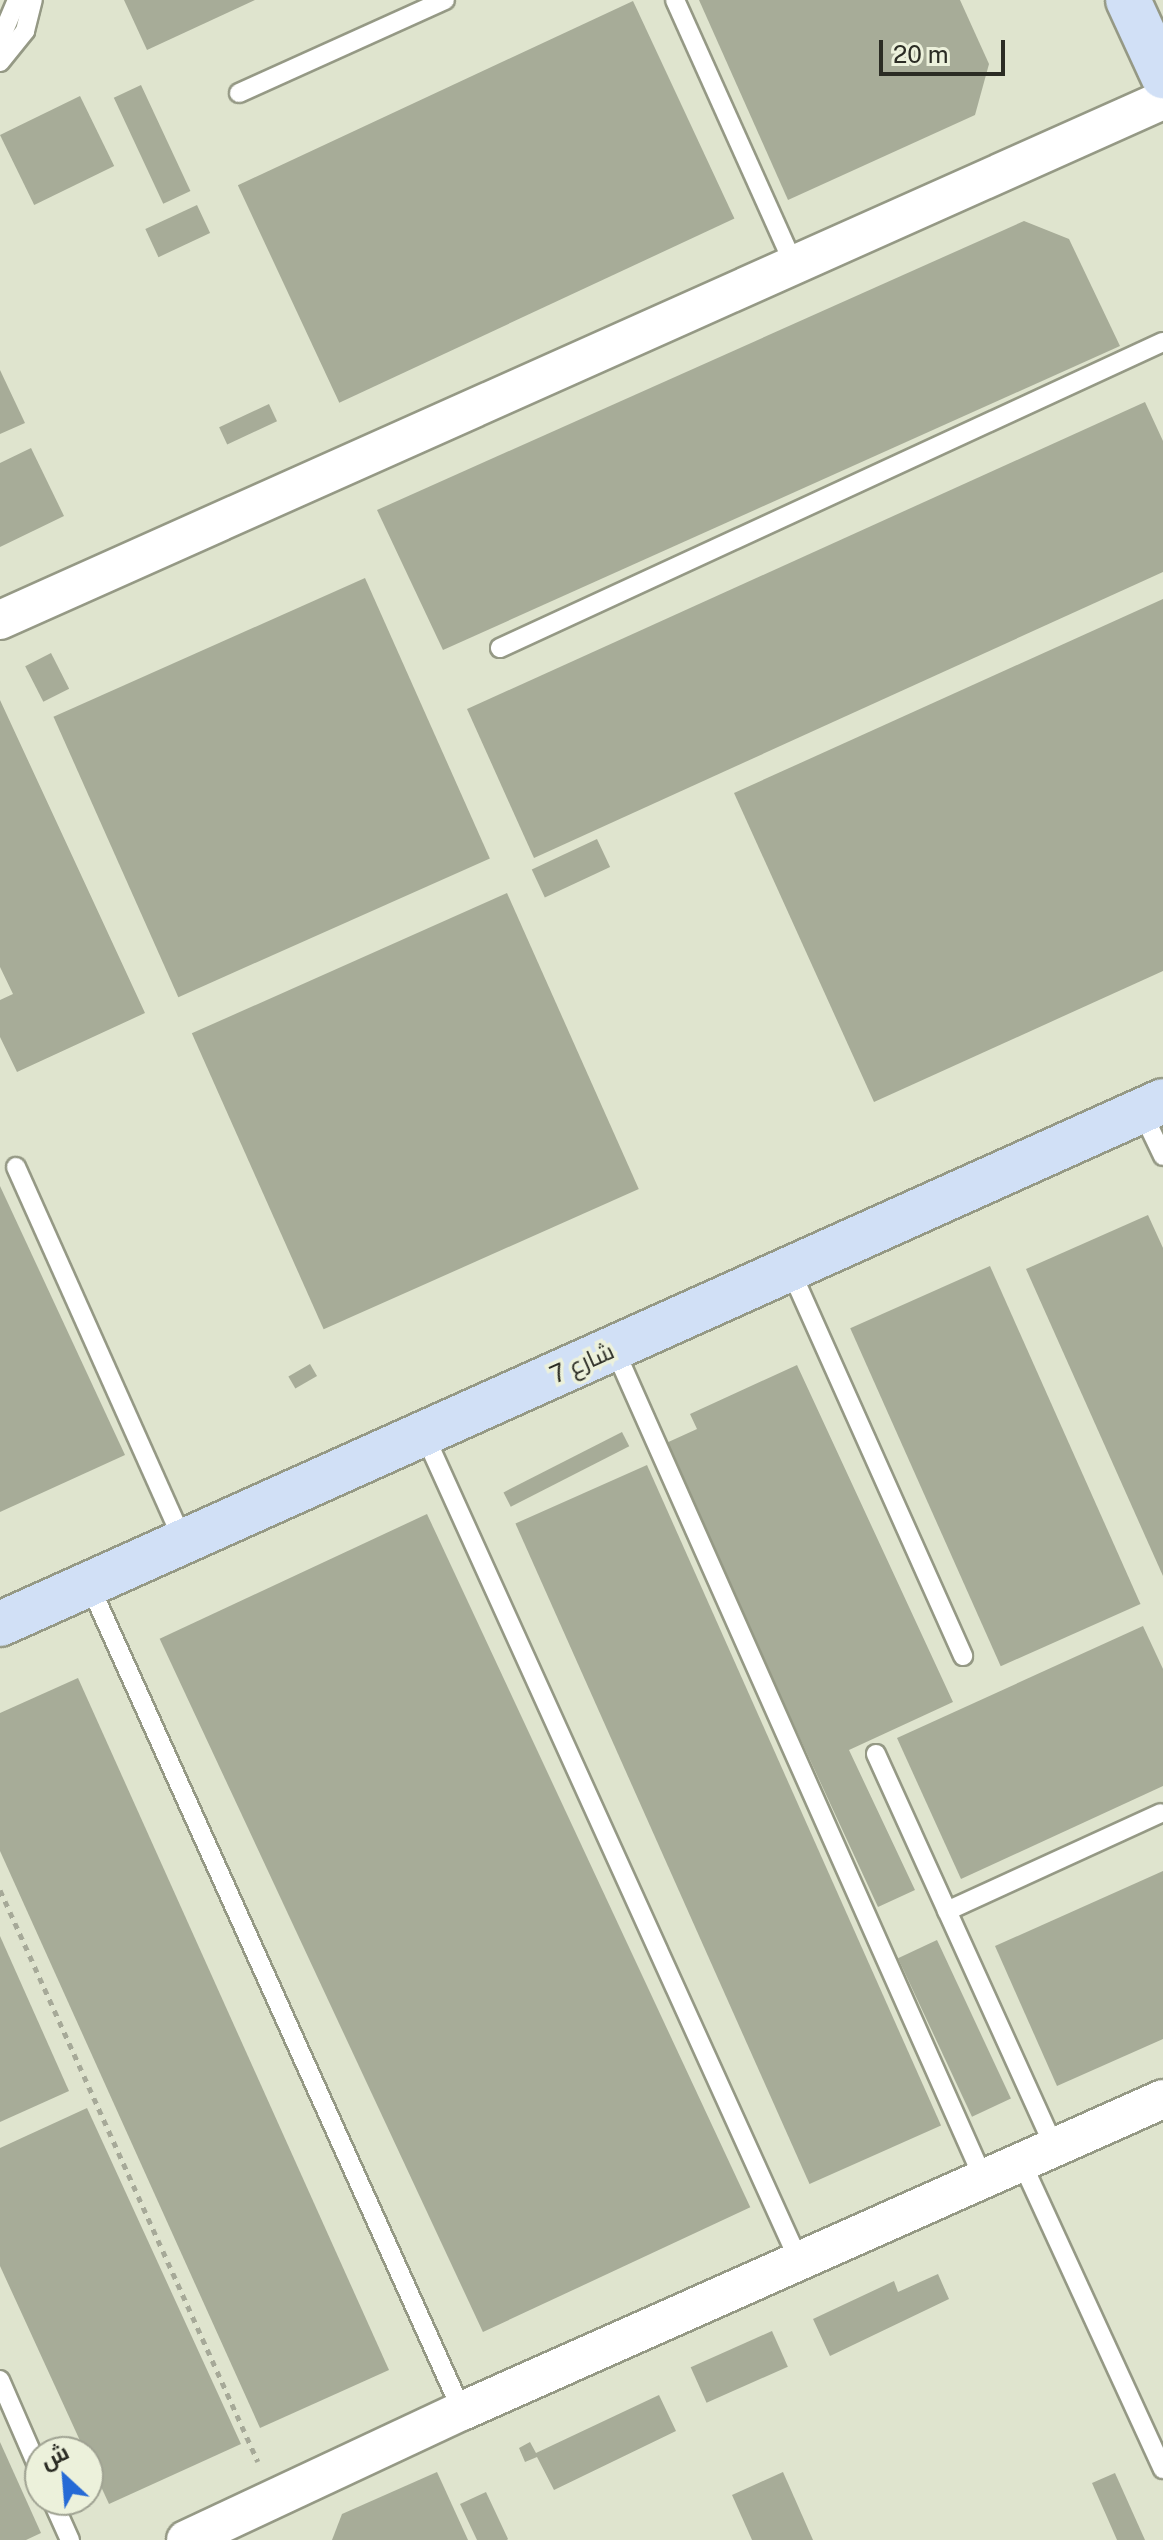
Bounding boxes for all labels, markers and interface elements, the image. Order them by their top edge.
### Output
scale bar [883,24,1009,74]
text: 20 m [893,40,949,68]
street label: شارع 7 [546,1336,618,1390]
north arrow [24,2436,104,2516]
text: ش [36,2438,73,2474]

